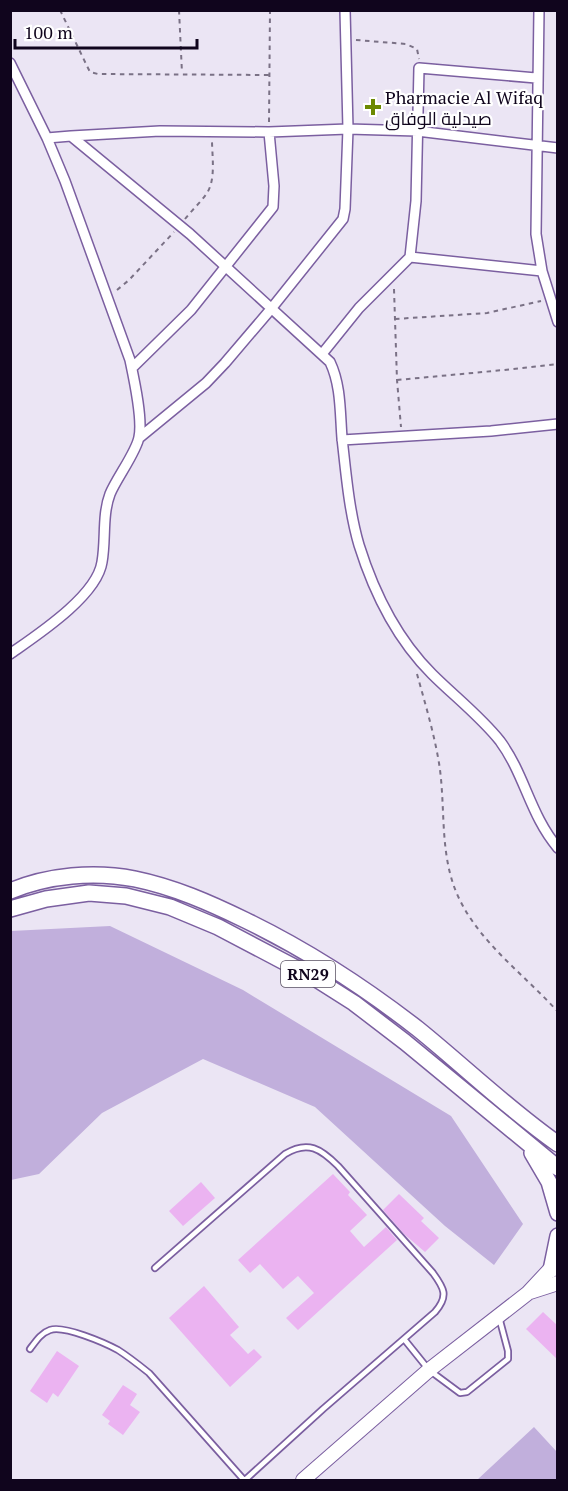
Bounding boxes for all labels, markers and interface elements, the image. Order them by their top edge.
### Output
scale bar [15,12,196,50]
text: 100 m [24,20,73,44]
place label: Pharmacie Al Wifaq صيدلية الوفاق [385,85,543,131]
marker: Pharmacie Al Wifaq صيدلية الوفاق [366,100,380,114]
road number: RN29 [281,961,335,987]

